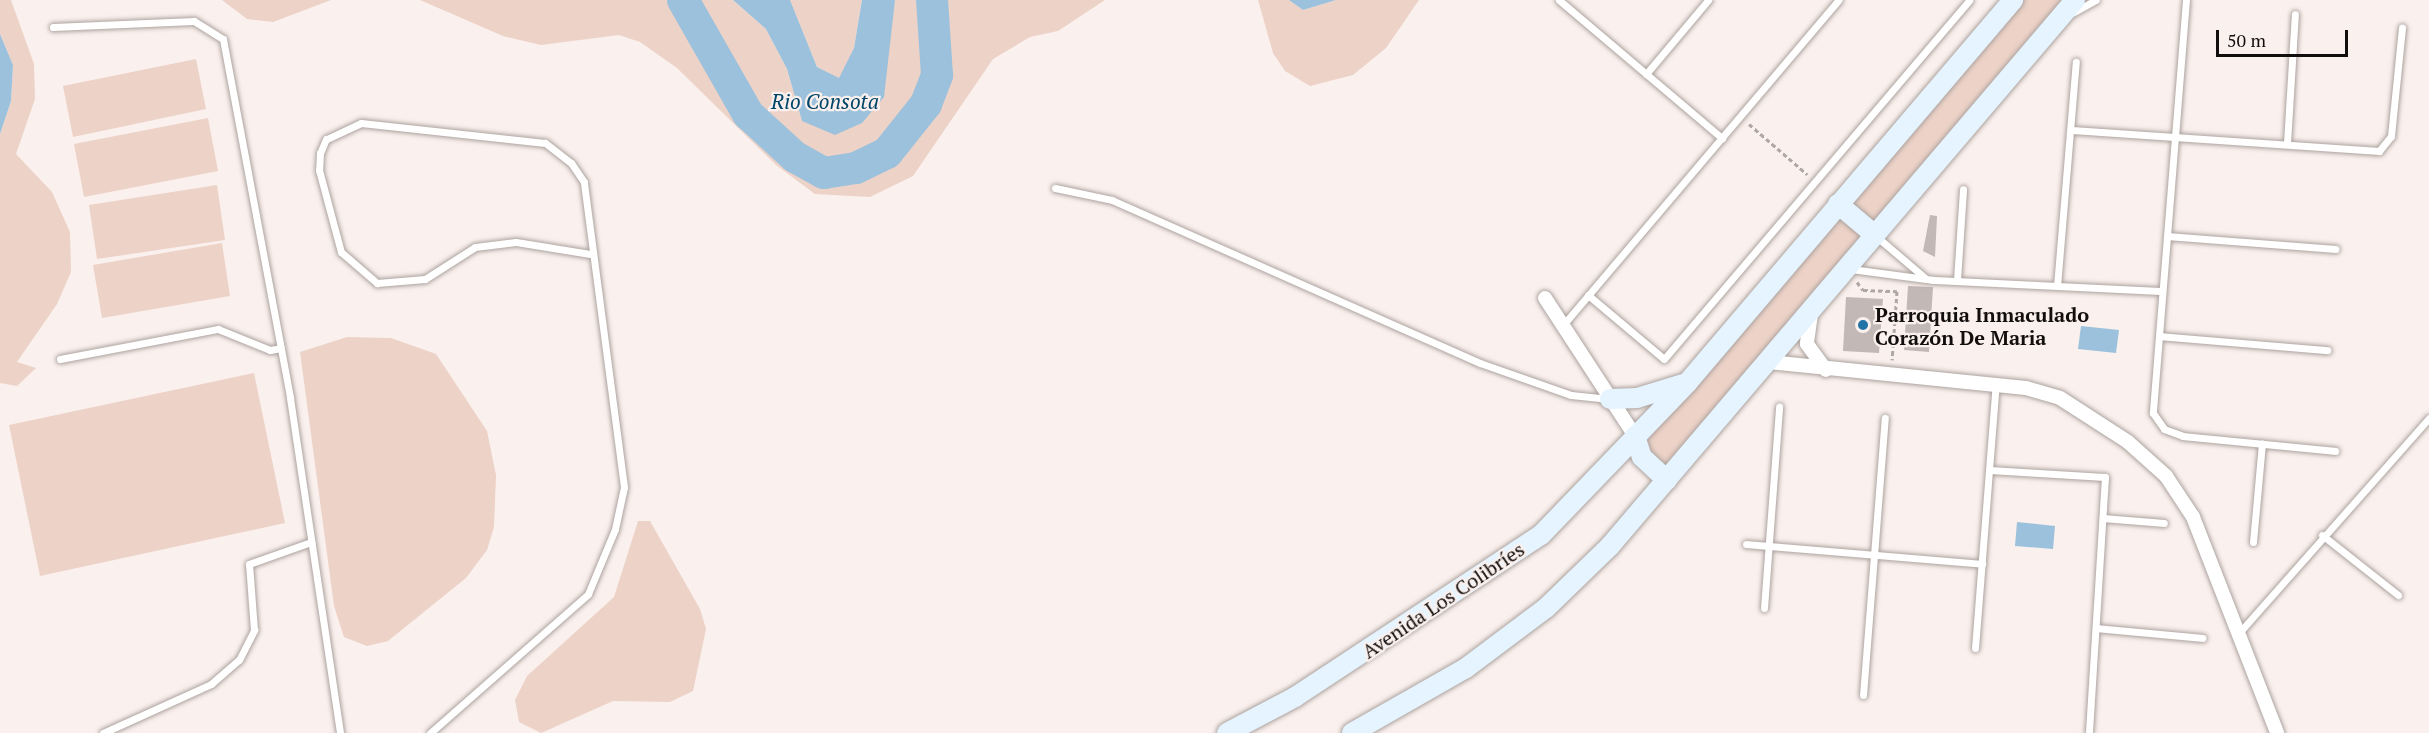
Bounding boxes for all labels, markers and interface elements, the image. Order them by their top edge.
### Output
scale bar [2219,18,2351,56]
text: 50 m [2227,28,2266,52]
water label: Rio Consota [771,88,879,114]
place label: Parroquia Inmaculado Corazón De Maria [1875,302,2089,349]
marker: Parroquia Inmaculado Corazón De Maria [1856,318,1870,332]
street label: Avenida Los Colibríes [1357,537,1529,663]

